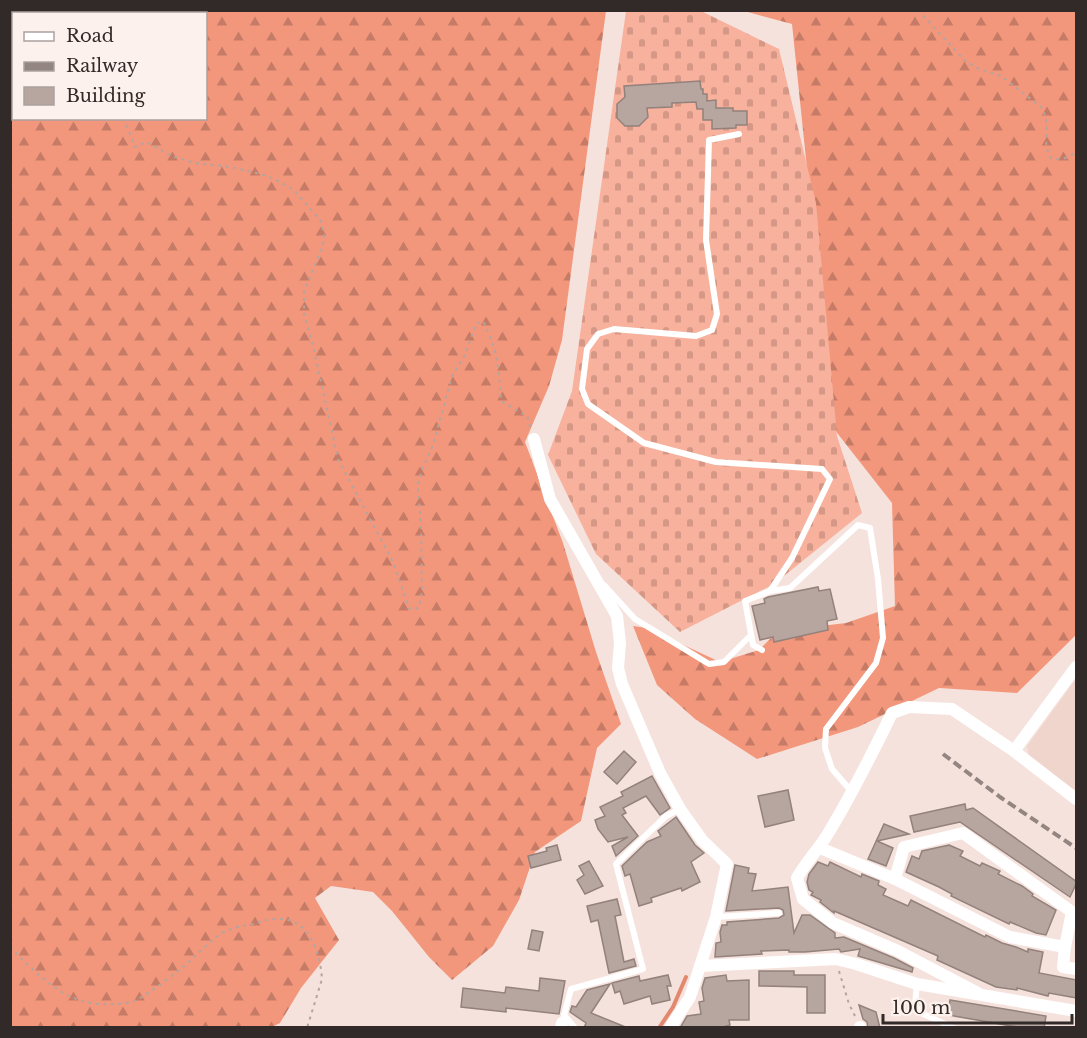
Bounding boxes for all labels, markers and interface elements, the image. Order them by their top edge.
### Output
legend [12,12,207,120]
text: Road [66,25,114,47]
text: Railway [66,55,139,77]
text: Building [66,85,145,107]
scale bar [883,987,1072,1025]
text: 100 m [892,997,950,1019]

